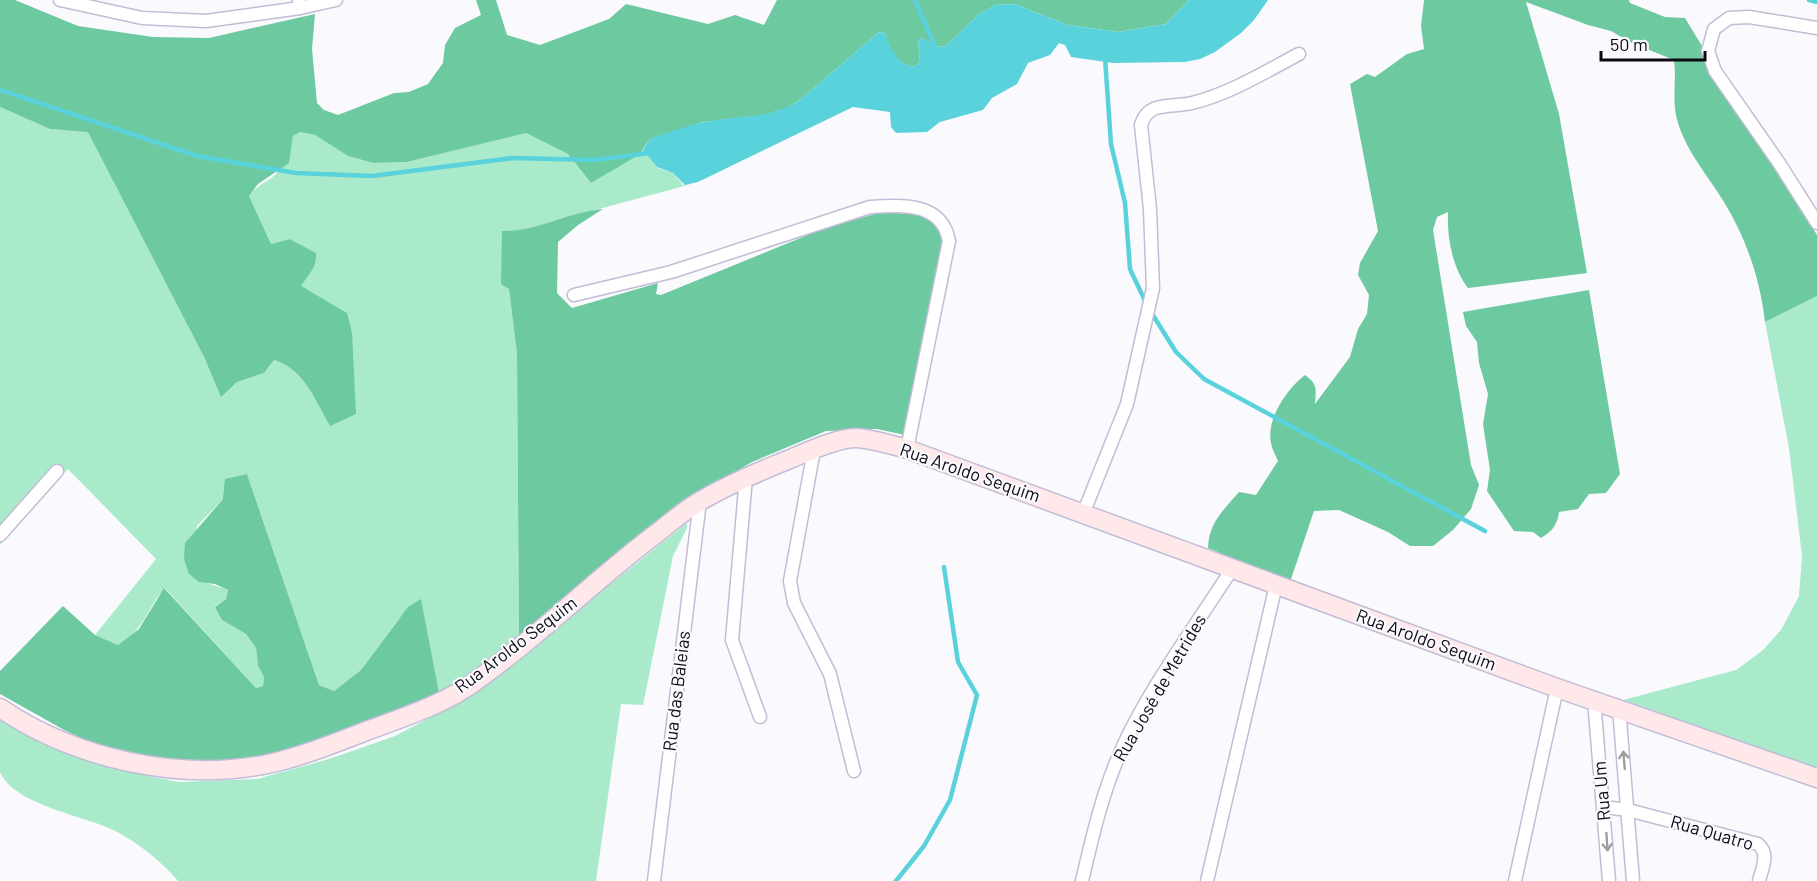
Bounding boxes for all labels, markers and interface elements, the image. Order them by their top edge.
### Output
scale bar [1601,24,1704,62]
text: 50 m [1610,33,1648,55]
street label: Rua Aroldo Sequim [897,438,1043,506]
street label: Rua Aroldo Sequim [450,591,581,697]
street label: Rua Aroldo Sequim [1353,604,1499,675]
street label: Rua José de Metrides [1108,610,1210,765]
street label: Rua das Baleias [658,629,694,752]
one-way arrow [1618,750,1629,770]
street label: Rua Um [1587,760,1615,822]
street label: Rua Quatro [1668,810,1756,854]
one-way arrow [1601,832,1612,852]

